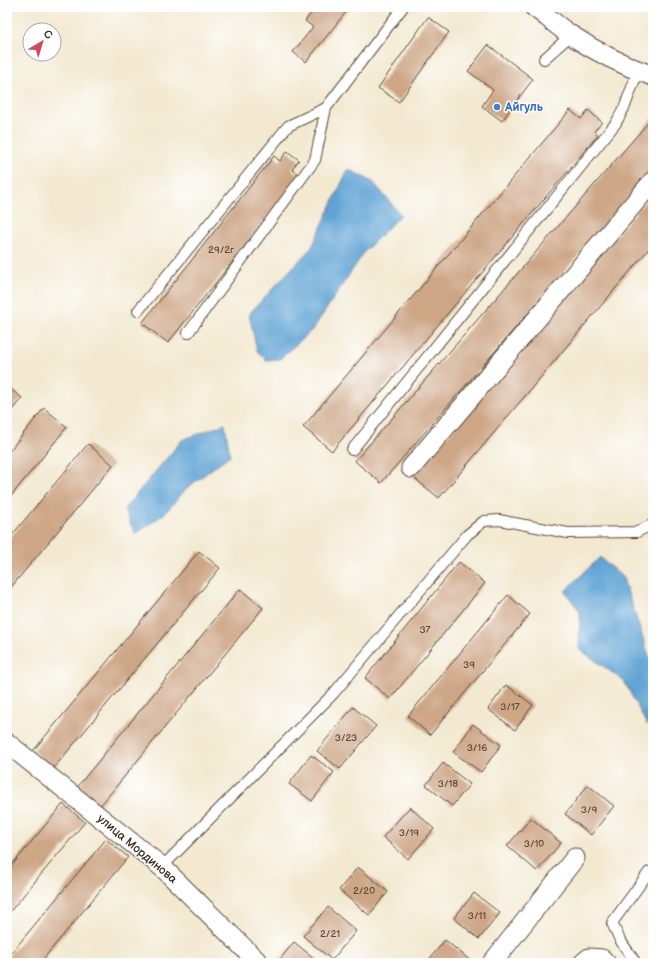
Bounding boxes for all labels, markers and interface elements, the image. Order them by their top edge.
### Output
north arrow [22,22,62,62]
text: С [41,27,55,42]
place label: Айгуль [504,100,544,115]
marker: Айгуль [492,102,502,112]
house number: 29/2г [208,244,234,256]
house number: 37 [419,624,431,636]
house number: 39 [463,659,475,671]
house number: 3/17 [500,701,520,713]
house number: 3/23 [335,732,357,744]
house number: 3/16 [467,742,487,754]
house number: 3/18 [438,778,458,790]
house number: 3/9 [581,804,597,816]
street label: улица Мординова [94,811,180,887]
house number: 3/19 [399,827,419,839]
house number: 3/10 [524,838,544,850]
house number: 2/20 [353,885,375,897]
house number: 3/11 [468,910,486,922]
house number: 2/21 [320,928,340,940]

